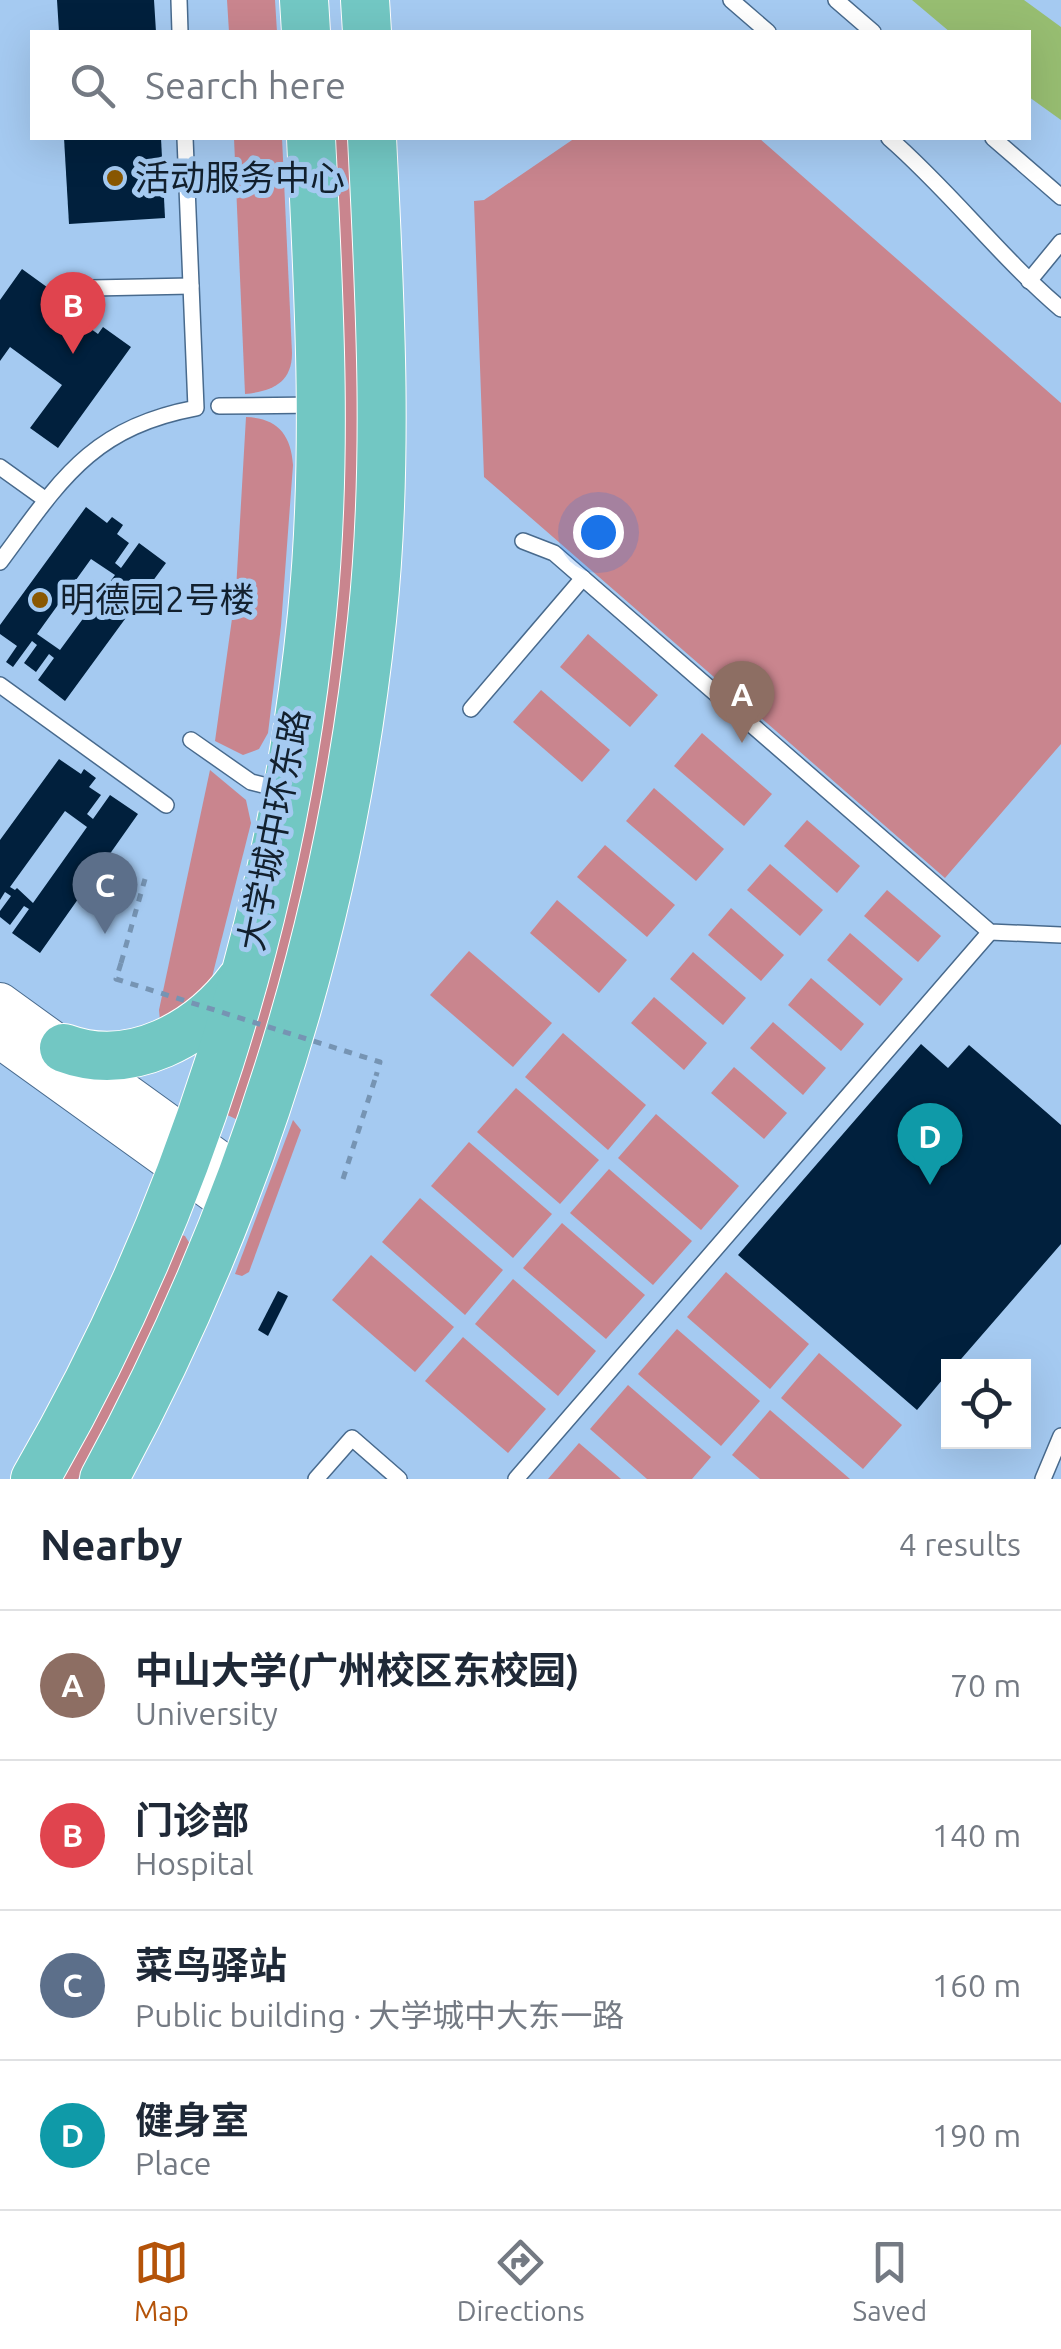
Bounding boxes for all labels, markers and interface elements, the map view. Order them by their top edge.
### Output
search box [30,30,1031,140]
icon: search [65,58,120,113]
text: Search here [145,64,346,106]
place label: 活动服务中心 [135,157,345,197]
marker: 活动服务中心 [104,167,126,189]
pin: B [40,272,106,354]
your location [573,507,624,558]
place label: 明德园2号楼 [60,579,255,619]
marker: 明德园2号楼 [29,589,51,611]
pin: A [710,660,774,743]
street label: 大学城中环东路 [230,706,316,954]
pin: C [72,852,138,934]
pin: D [898,1102,962,1185]
map controls [941,1359,1031,1449]
button: locate [941,1359,1031,1449]
text: Nearby [40,1521,183,1568]
text: 4 results [899,1526,1021,1562]
text: 中山大学(广州校区东校园) [135,1649,579,1691]
text: A [61,1667,84,1703]
text: 70 m [950,1667,1021,1703]
text: University [135,1695,278,1731]
text: 门诊部 [135,1799,249,1841]
text: B [62,1817,83,1853]
text: 140 m [932,1817,1021,1853]
text: Hospital [135,1845,254,1881]
text: 菜鸟驿站 [135,1944,287,1986]
text: C [62,1967,83,2003]
text: 160 m [932,1967,1021,2003]
text: Public building · 大学城中大东一路 [135,1997,624,2033]
text: 健身室 [135,2099,249,2141]
text: D [61,2117,84,2153]
text: 190 m [932,2117,1021,2153]
text: Place [135,2145,211,2181]
tab: Map [134,2235,189,2326]
tab: Directions [457,2235,585,2326]
tab: Saved [853,2235,927,2326]

